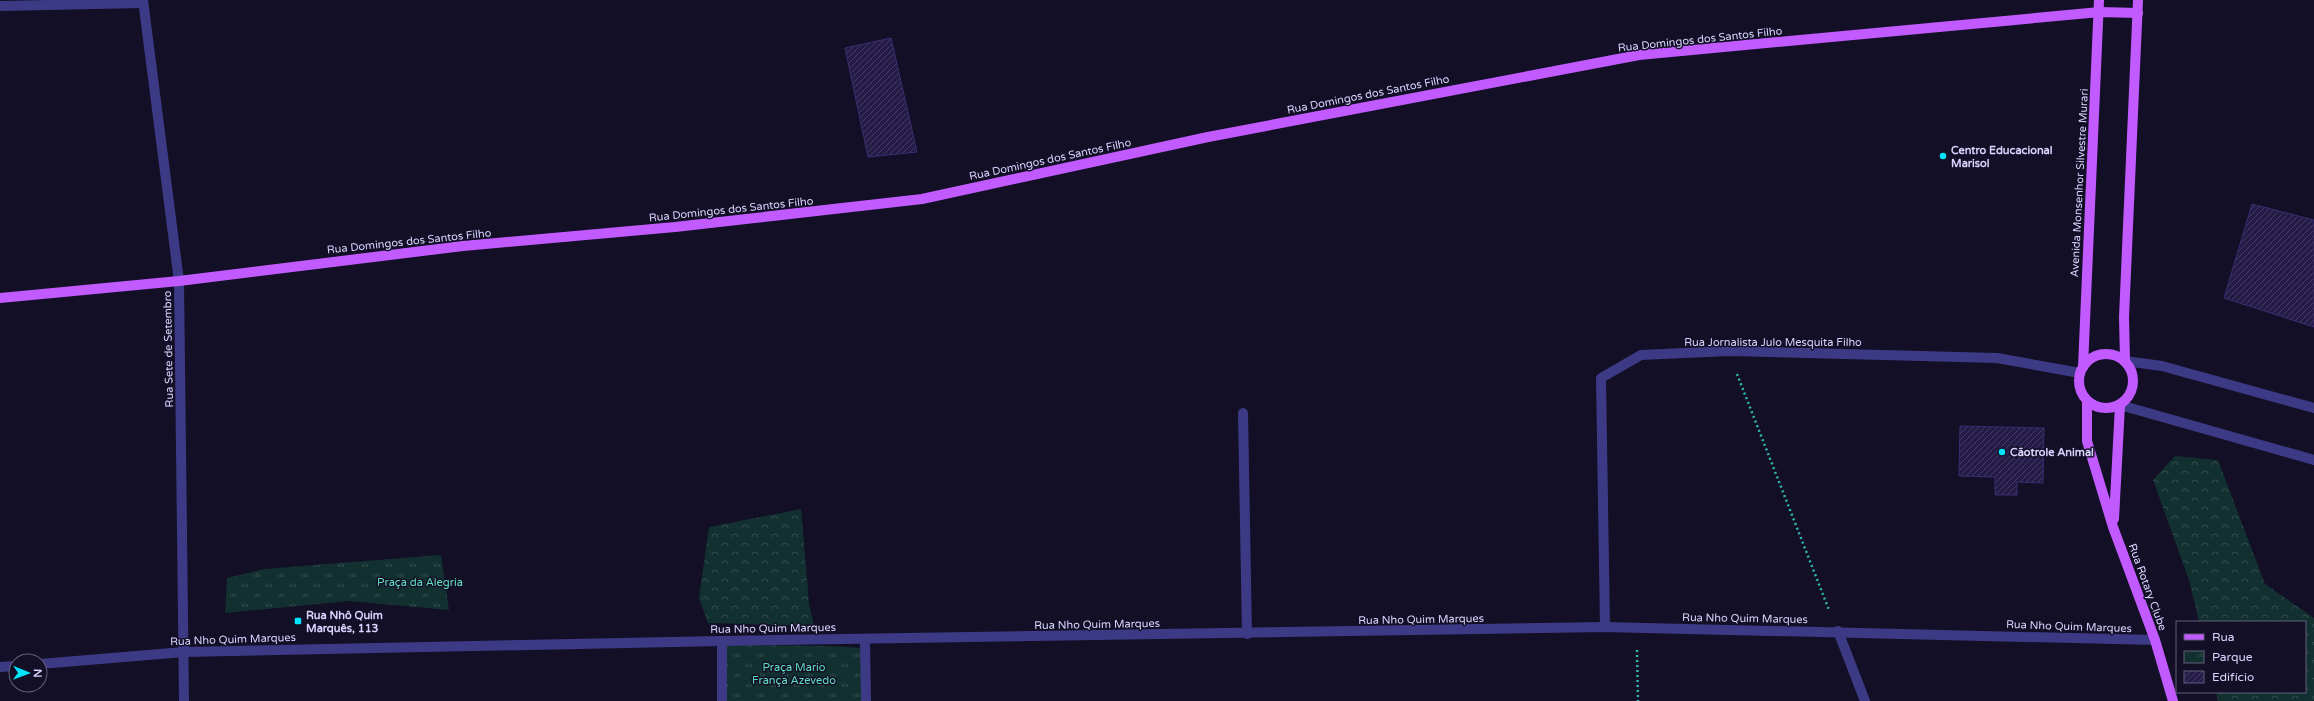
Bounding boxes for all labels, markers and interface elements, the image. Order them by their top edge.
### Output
street label: Rua Domingos dos Santos Filho [1617,24,1783,55]
street label: Rua Domingos dos Santos Filho [1286,72,1451,117]
street label: Avenida Monsenhor Silvestre Murari [2068,88,2091,278]
street label: Rua Domingos dos Santos Filho [968,136,1133,183]
place label: Centro Educacional Marisol [1951,144,2053,170]
marker: Centro Educacional Marisol [1938,151,1948,161]
street label: Rua Domingos dos Santos Filho [648,194,814,225]
street label: Rua Domingos dos Santos Filho [326,226,492,257]
street label: Rua Sete de Setembro [161,290,176,408]
street label: Rua Jornalista Julo Mesquita Filho [1684,336,1862,349]
place label: Cãotrole Animal [2010,446,2094,459]
marker: Cãotrole Animal [1997,447,2007,457]
street label: Rua Rotary Clube [2126,542,2169,632]
park label: Praça da Alegria [377,576,463,589]
place label: Rua Nhô Quim Marquês, 113 [306,609,383,636]
street label: Rua Nho Quim Marques [1682,611,1808,626]
street label: Rua Nho Quim Marques [1358,612,1484,627]
marker: Rua Nhô Quim Marquês, 113 [293,616,303,626]
street label: Rua Nho Quim Marques [1034,617,1160,632]
street label: Rua Nho Quim Marques [2006,618,2132,635]
street label: Rua Nho Quim Marques [710,621,836,636]
legend [2176,621,2306,693]
text: Rua [2212,630,2235,644]
street label: Rua Nho Quim Marques [170,631,296,648]
text: Parque [2212,650,2253,664]
north arrow [8,653,48,693]
park label: Praça Mario França Azevedo [752,661,836,687]
text: N [31,669,44,678]
text: Edifício [2212,670,2254,684]

